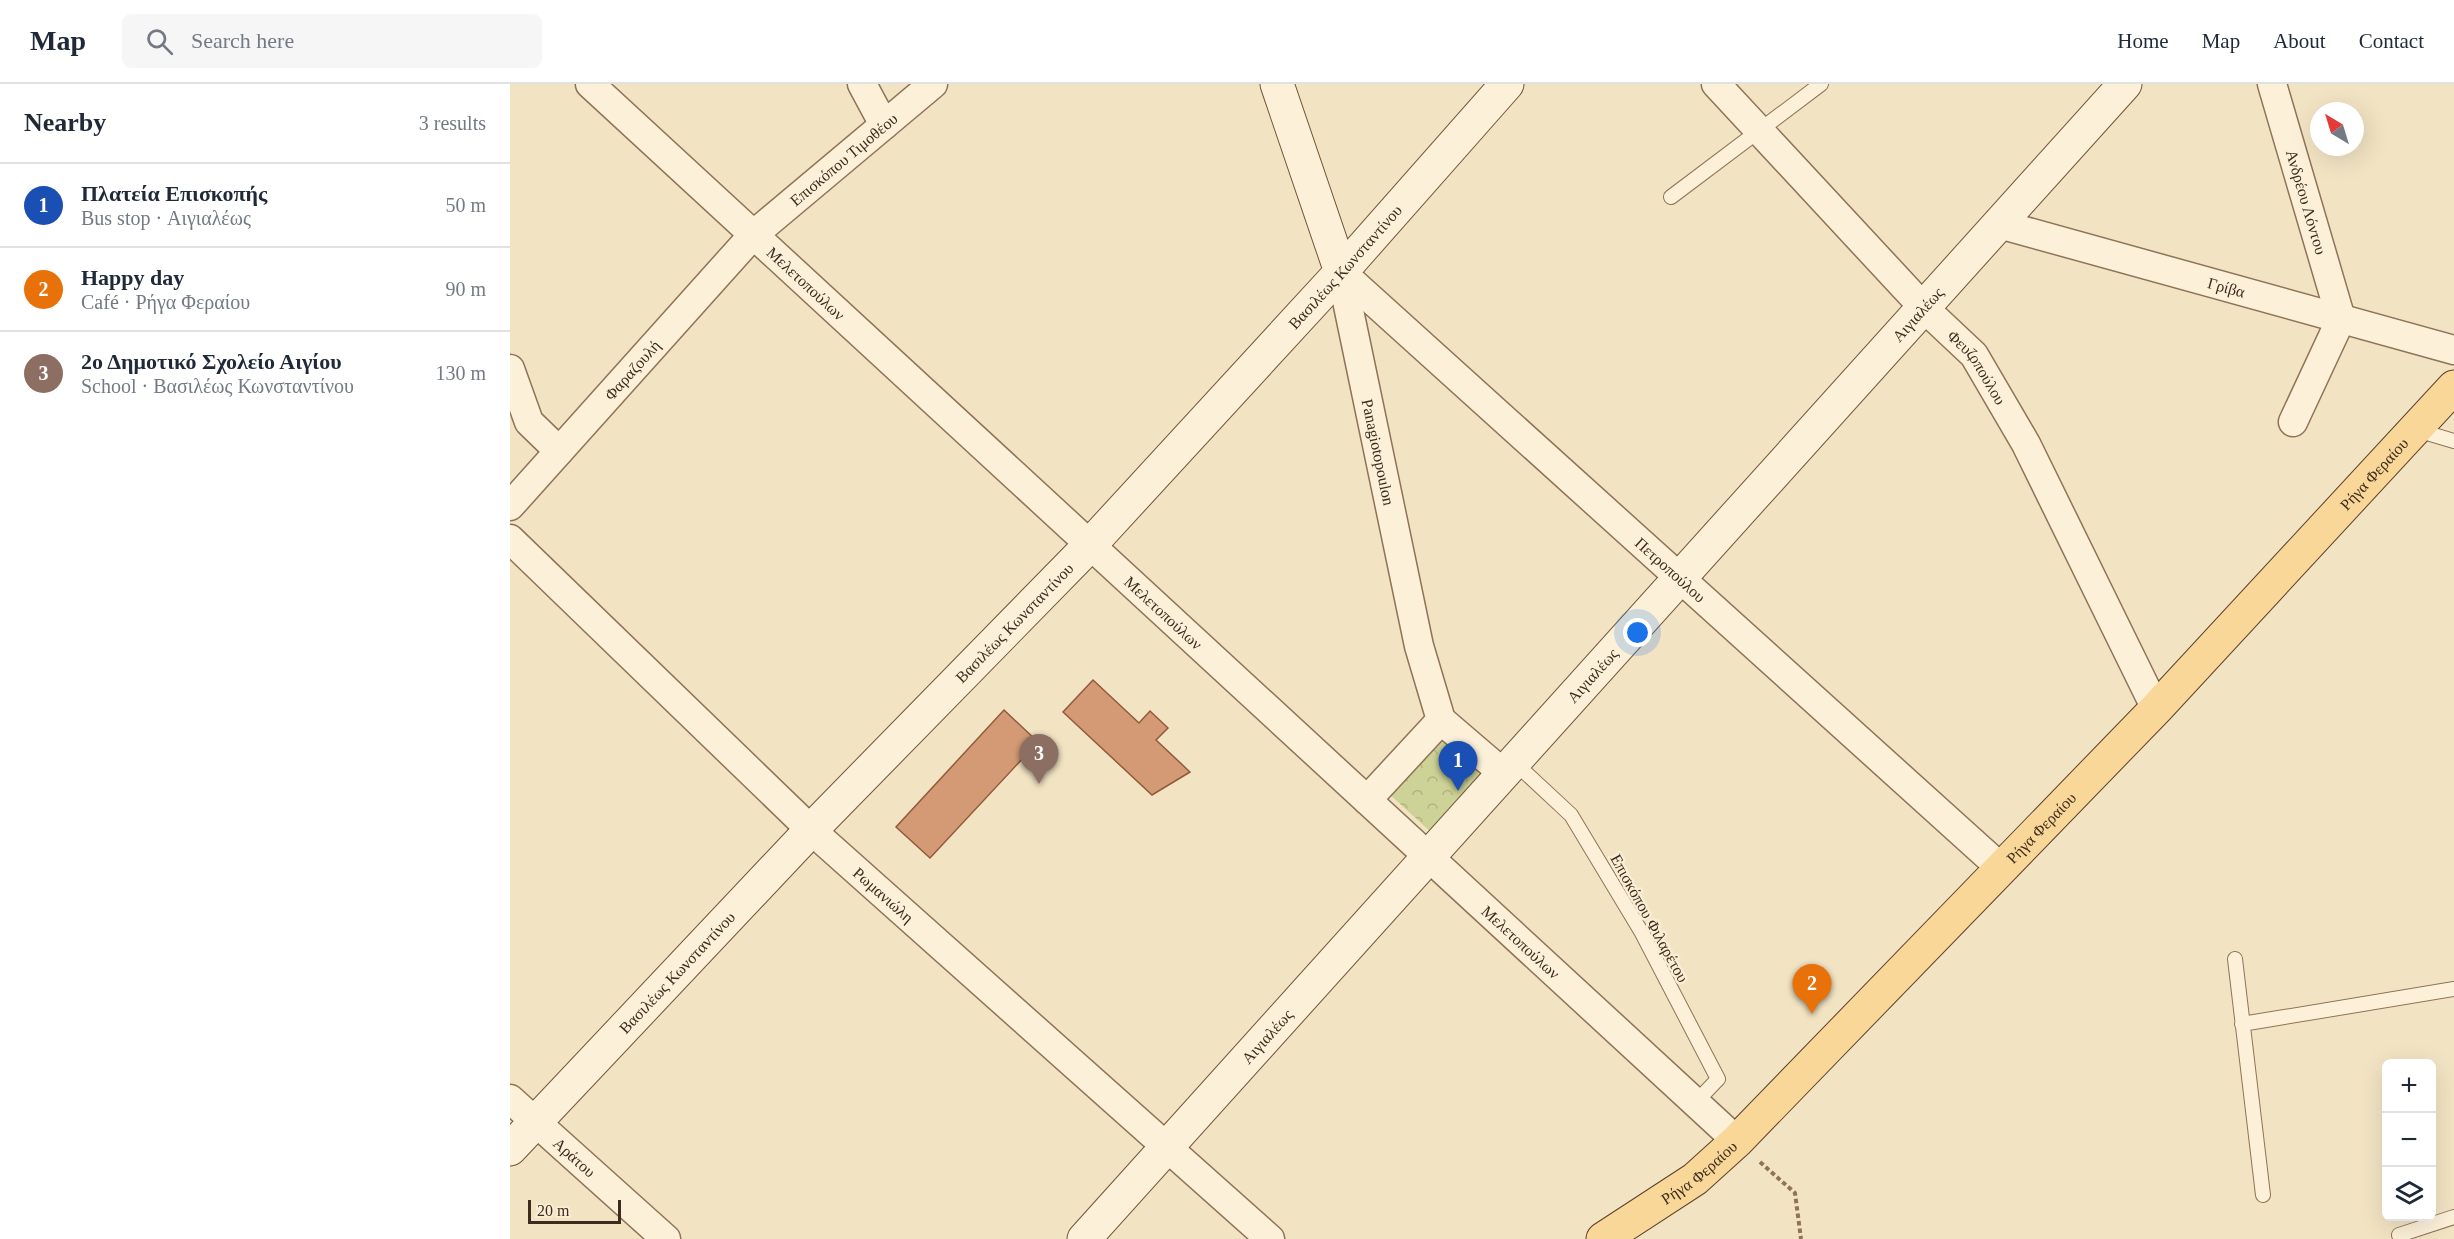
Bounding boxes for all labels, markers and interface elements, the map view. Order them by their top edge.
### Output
search box [122,14,542,68]
text: Map [30,25,86,56]
icon: search [143,25,176,58]
text: Search here [191,28,294,53]
text: Home [2117,29,2169,53]
text: Map [2202,29,2240,53]
text: About [2273,29,2326,53]
text: Contact [2359,29,2424,53]
north arrow [2310,102,2364,156]
text: Nearby [24,108,106,137]
street label: Επισκόπου Τιμοθέου [787,110,901,209]
text: 3 results [419,112,486,134]
street label: Ανδρέου Λόντου [2283,148,2330,256]
text: Πλατεία Επισκοπής [81,181,267,206]
text: 1 [39,194,49,216]
text: 50 m [445,194,486,216]
street label: Βασιλέως Κωνσταντίνου [1285,201,1405,332]
text: Bus stop · Αιγιαλέως [81,207,251,229]
street label: Μελετοπούλων [764,244,848,324]
text: Happy day [81,265,184,290]
street label: Γρίβα [2206,274,2248,301]
text: 2 [39,278,49,300]
text: 90 m [445,278,486,300]
street label: Αιγιαλέως [1889,283,1947,345]
text: Café · Ρήγα Φεραίου [81,291,250,313]
street label: Φευζοπούλου [1944,327,2009,408]
street label: Φαραζουλή [601,337,664,403]
text: 2ο Δημοτικό Σχολείο Αιγίου [81,349,342,374]
text: 3 [39,362,49,384]
text: 130 m [435,362,486,384]
text: School · Βασιλέως Κωνσταντίνου [81,375,354,397]
street label: Panagiotopoulon [1359,397,1397,507]
street label: Ρήγα Φεραίου [2337,434,2412,513]
street label: Πετροπούλου [1632,534,1709,606]
street label: Βασιλέως Κωνσταντίνου [952,559,1077,686]
street label: Μελετοπούλων [1121,573,1206,653]
your location [1623,618,1652,647]
street label: Αιγιαλέως [1564,644,1622,706]
pin: 3 [1020,734,1058,784]
pin: 1 [1438,742,1478,791]
street label: Ρήγα Φεραίου [2003,789,2079,867]
street label: Επισκόπου Φιλαρέτου [1606,851,1692,986]
street label: Ρωμανιώλη [850,864,917,927]
street label: Μελετοπούλων [1478,902,1563,982]
street label: Βασιλέως Κωνσταντίνου [616,908,739,1037]
pin: 2 [1792,964,1832,1014]
street label: Αιγιαλέως [1238,1005,1296,1067]
map controls [2382,1059,2436,1221]
button: + [2382,1059,2436,1113]
button: − [2382,1113,2436,1167]
street label: Αράτου [550,1134,599,1181]
street label: Ρήγα Φεραίου [1658,1137,1740,1208]
button: layers [2382,1167,2436,1221]
scale bar [528,1197,621,1224]
text: 20 m [537,1202,569,1219]

